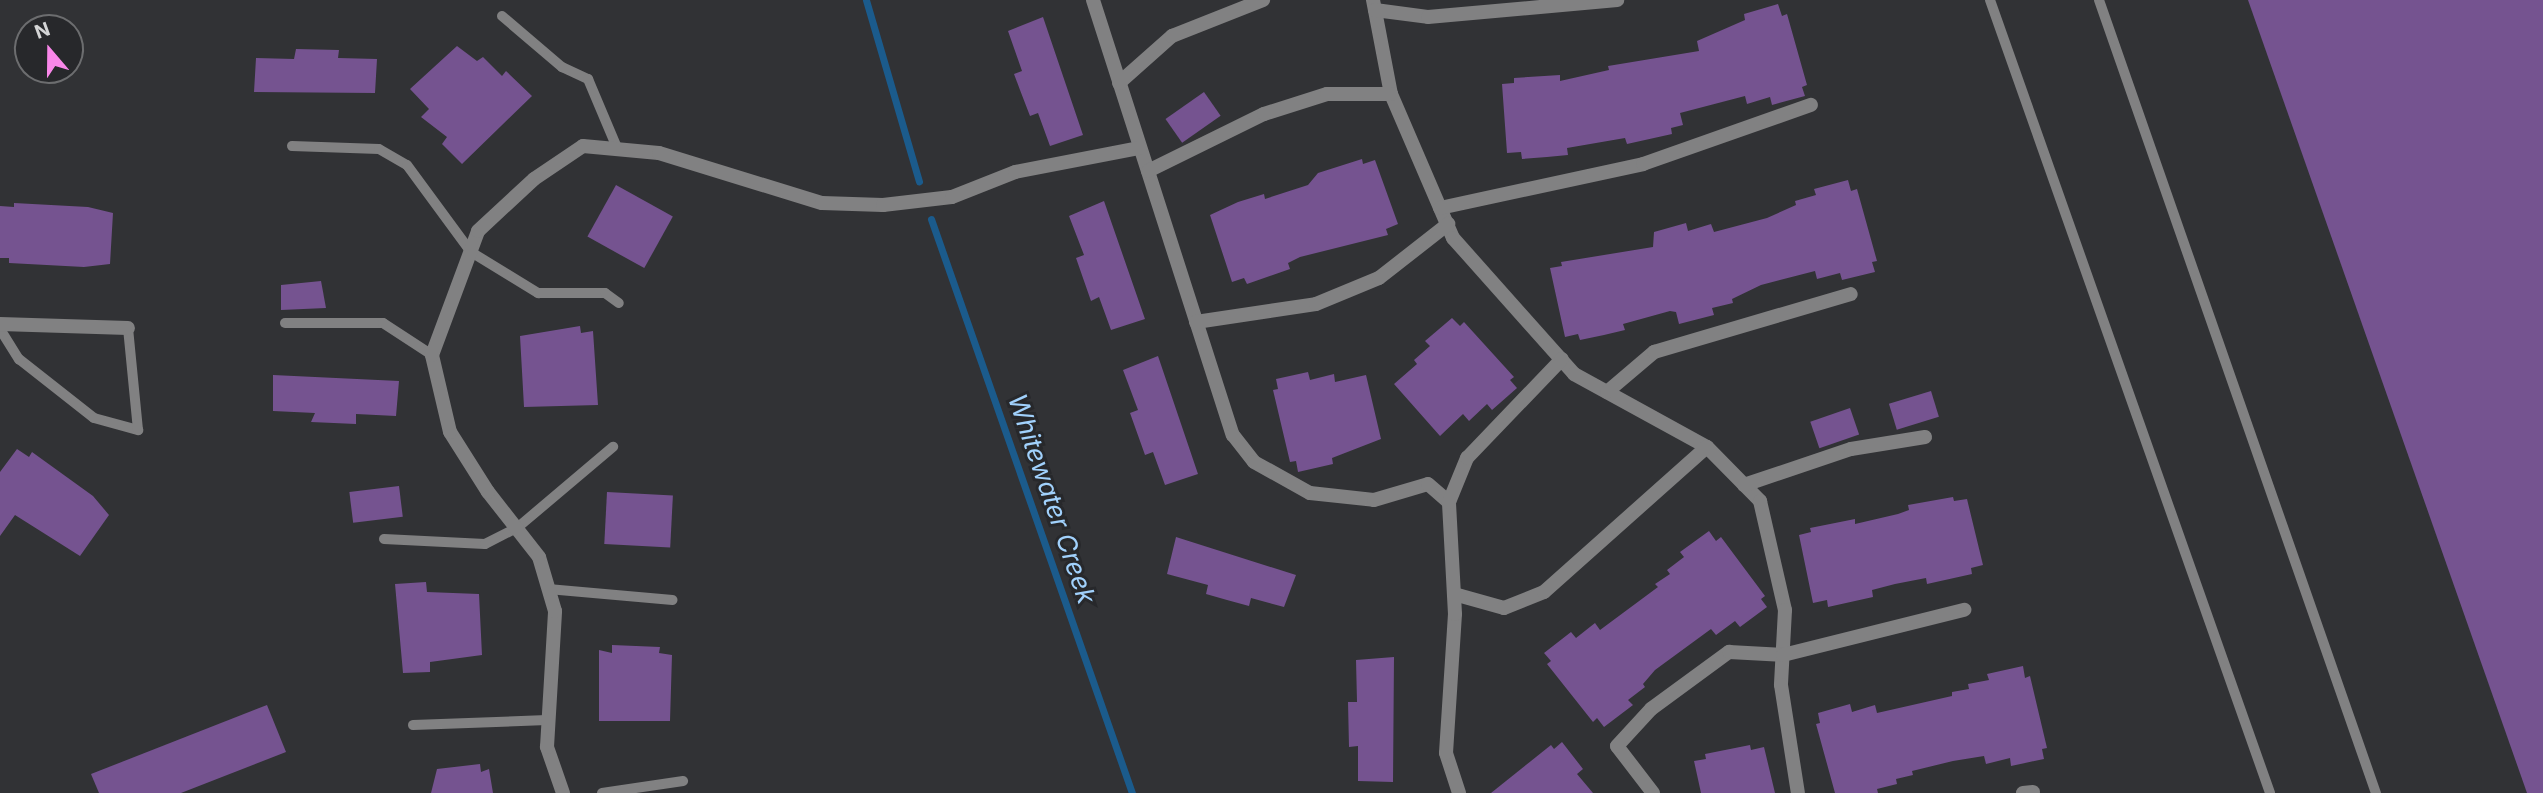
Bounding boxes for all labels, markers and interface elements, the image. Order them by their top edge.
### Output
north arrow [14,14,84,84]
text: N [32,17,53,44]
water label: Whitewater Creek [1001,390,1103,608]

